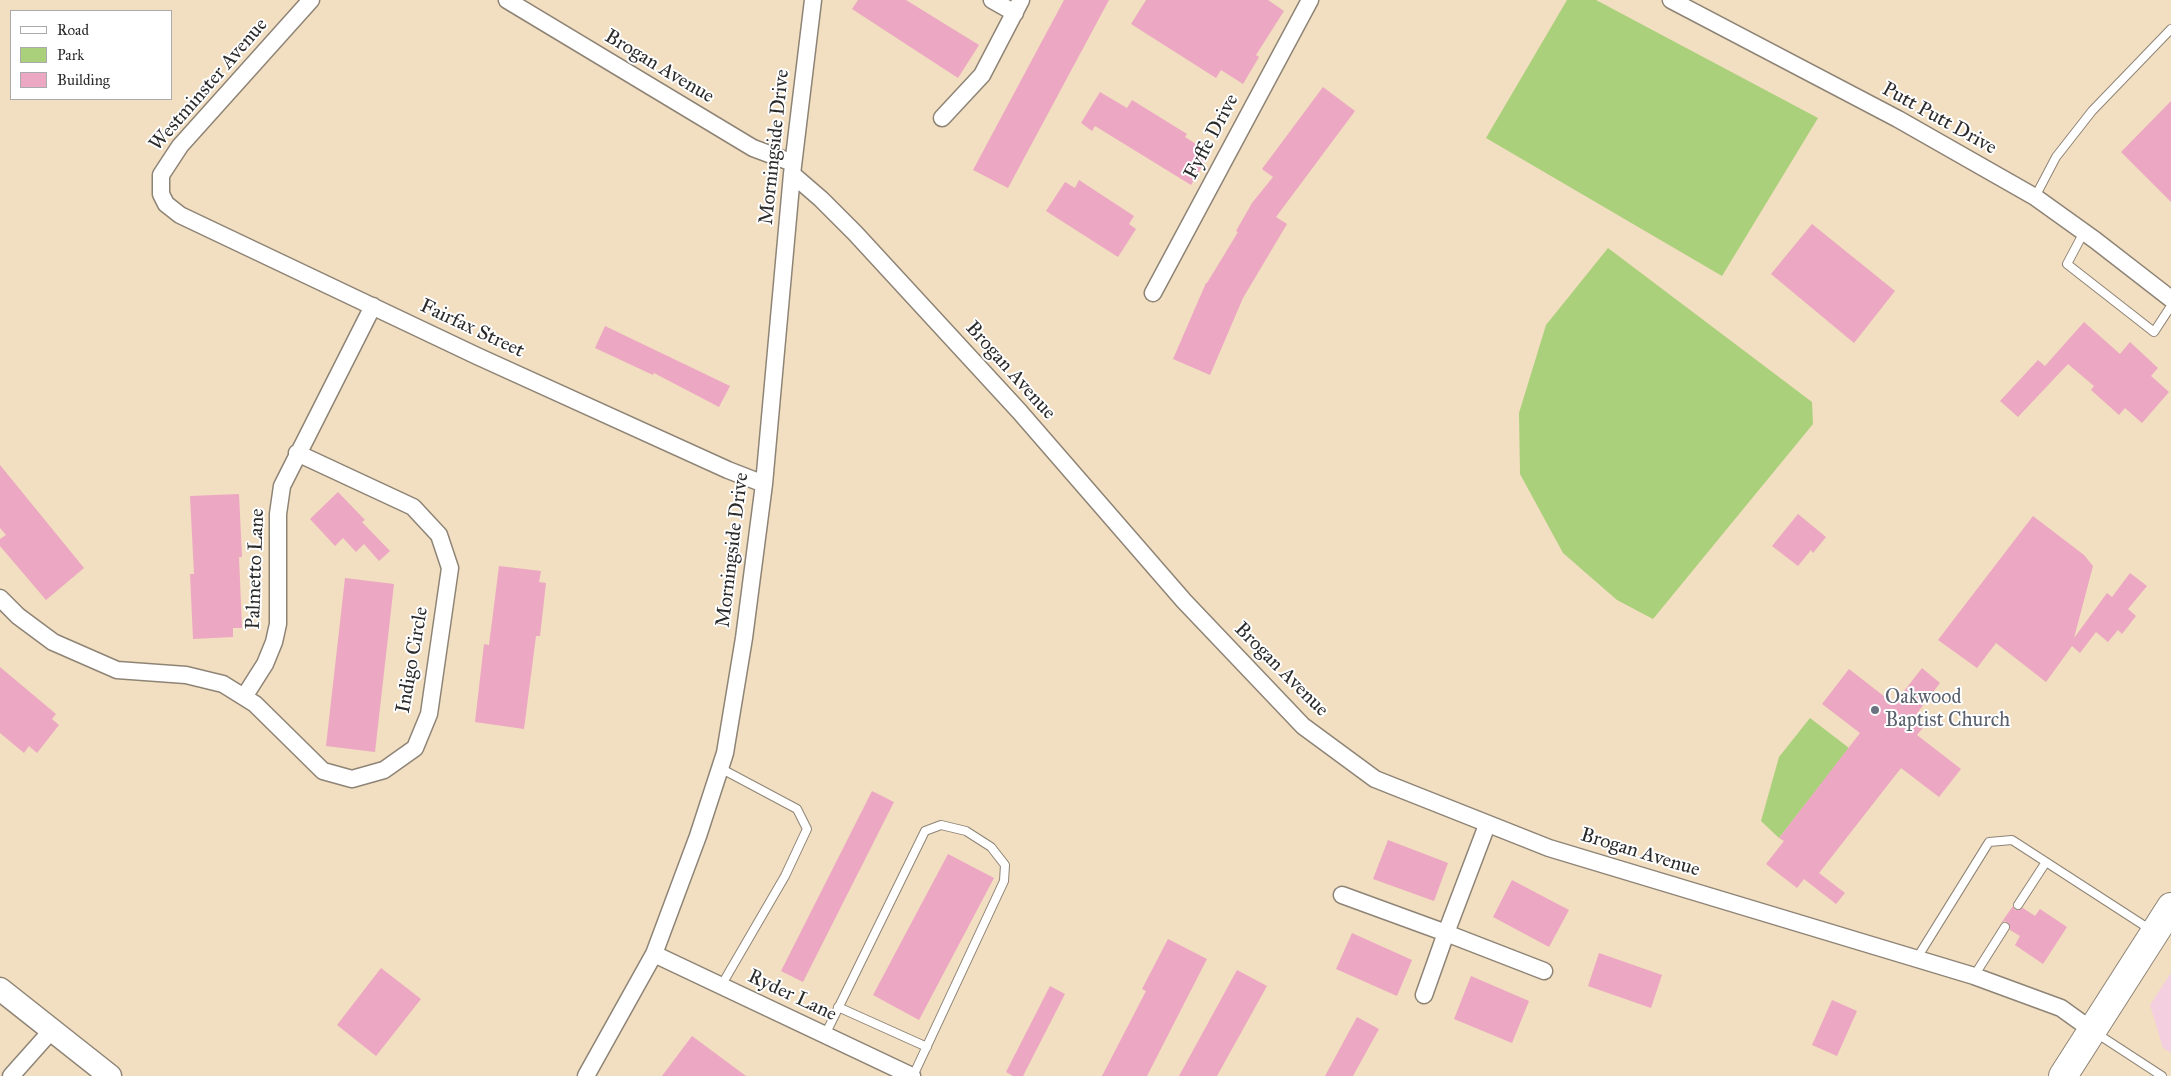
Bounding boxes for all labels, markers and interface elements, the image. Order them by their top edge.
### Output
legend [10,10,172,100]
street label: Westminster Avenue [145,14,273,156]
text: Road [57,21,89,39]
street label: Brogan Avenue [600,25,718,109]
text: Park [57,46,84,64]
street label: Morningside Drive [755,68,795,226]
text: Building [57,71,110,89]
street label: Putt Putt Drive [1877,78,2001,160]
street label: Fyffe Drive [1180,90,1244,184]
street label: Fairfax Street [416,294,528,364]
street label: Brogan Avenue [960,317,1060,425]
street label: Morningside Drive [712,471,754,629]
street label: Palmetto Lane [242,508,270,630]
street label: Indigo Circle [392,605,434,715]
street label: Brogan Avenue [1229,618,1333,722]
place label: Oakwood Baptist Church [1885,686,2010,733]
marker: Oakwood Baptist Church [1869,704,1881,716]
street label: Brogan Avenue [1577,823,1703,883]
street label: Ryder Lane [744,965,840,1027]

